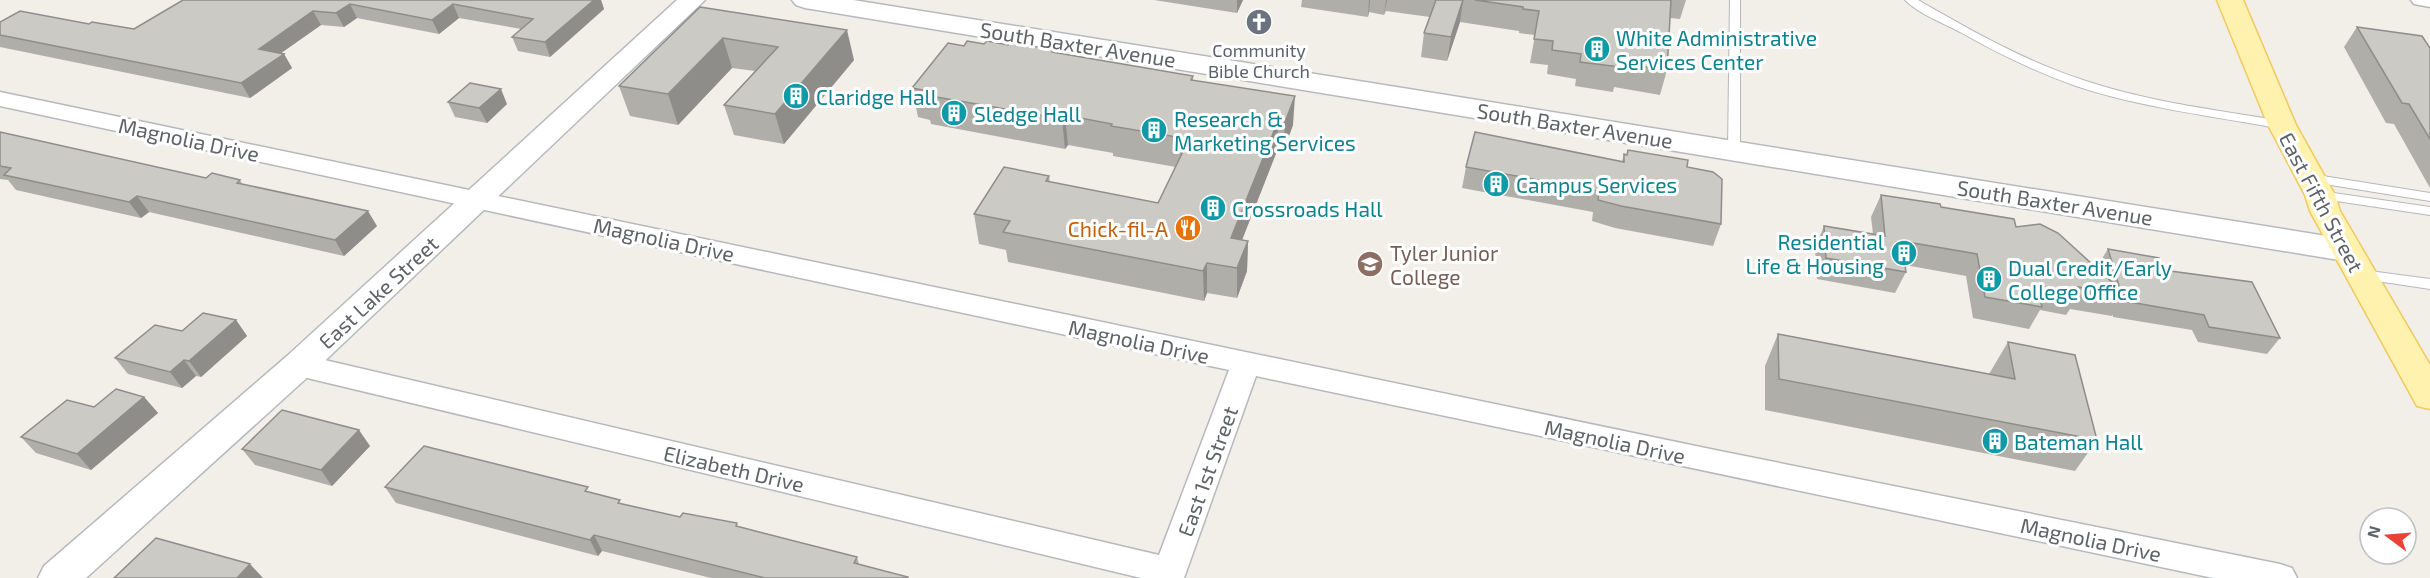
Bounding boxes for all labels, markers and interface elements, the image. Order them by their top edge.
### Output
church icon: Community Bible Church [1244,7,1274,37]
street label: South Baxter Avenue [978,16,1178,72]
place label: White Administrative Services Center [1616,25,1817,74]
building icon: White Administrative Services Center [1582,34,1612,64]
place label: Community Bible Church [1208,39,1310,82]
building icon: Claridge Hall [781,81,811,111]
place label: Claridge Hall [816,84,938,109]
street label: South Baxter Avenue [1475,97,1675,153]
building icon: Sledge Hall [939,98,969,128]
place label: Sledge Hall [974,101,1082,126]
place label: Research & Marketing Services [1174,106,1356,155]
street label: Magnolia Drive [116,112,262,166]
building icon: Research & Marketing Services [1139,115,1169,145]
street label: East Fifth Street [2275,128,2369,276]
building icon: Campus Services [1481,169,1511,199]
place label: Campus Services [1516,172,1677,197]
street label: South Baxter Avenue [1955,174,2155,230]
building icon: Crossroads Hall [1198,193,1228,223]
place label: Crossroads Hall [1232,196,1383,221]
street label: Magnolia Drive [591,212,737,266]
restaurant icon: Chick-fil-A [1173,213,1203,243]
place label: Chick-fil-A [1068,216,1168,241]
place label: Residential Life & Housing [1746,229,1885,278]
street label: East Lake Street [313,230,443,354]
building icon: Residential Life & Housing [1889,238,1919,268]
place label: Tyler Junior College [1390,240,1499,289]
school or university icon: Tyler Junior College [1355,249,1385,279]
place label: Dual Credit/Early College Office [2008,255,2172,304]
building icon: Dual Credit/Early College Office [1974,264,2004,294]
street label: Magnolia Drive [1066,314,1212,368]
street label: East 1st Street [1172,402,1242,540]
street label: Magnolia Drive [1542,414,1688,468]
building icon: Bateman Hall [1980,426,2010,456]
place label: Bateman Hall [2014,429,2143,454]
street label: Elizabeth Drive [661,440,807,496]
north arrow [2358,506,2418,566]
street label: Magnolia Drive [2018,512,2164,566]
text: N [2362,524,2384,540]

